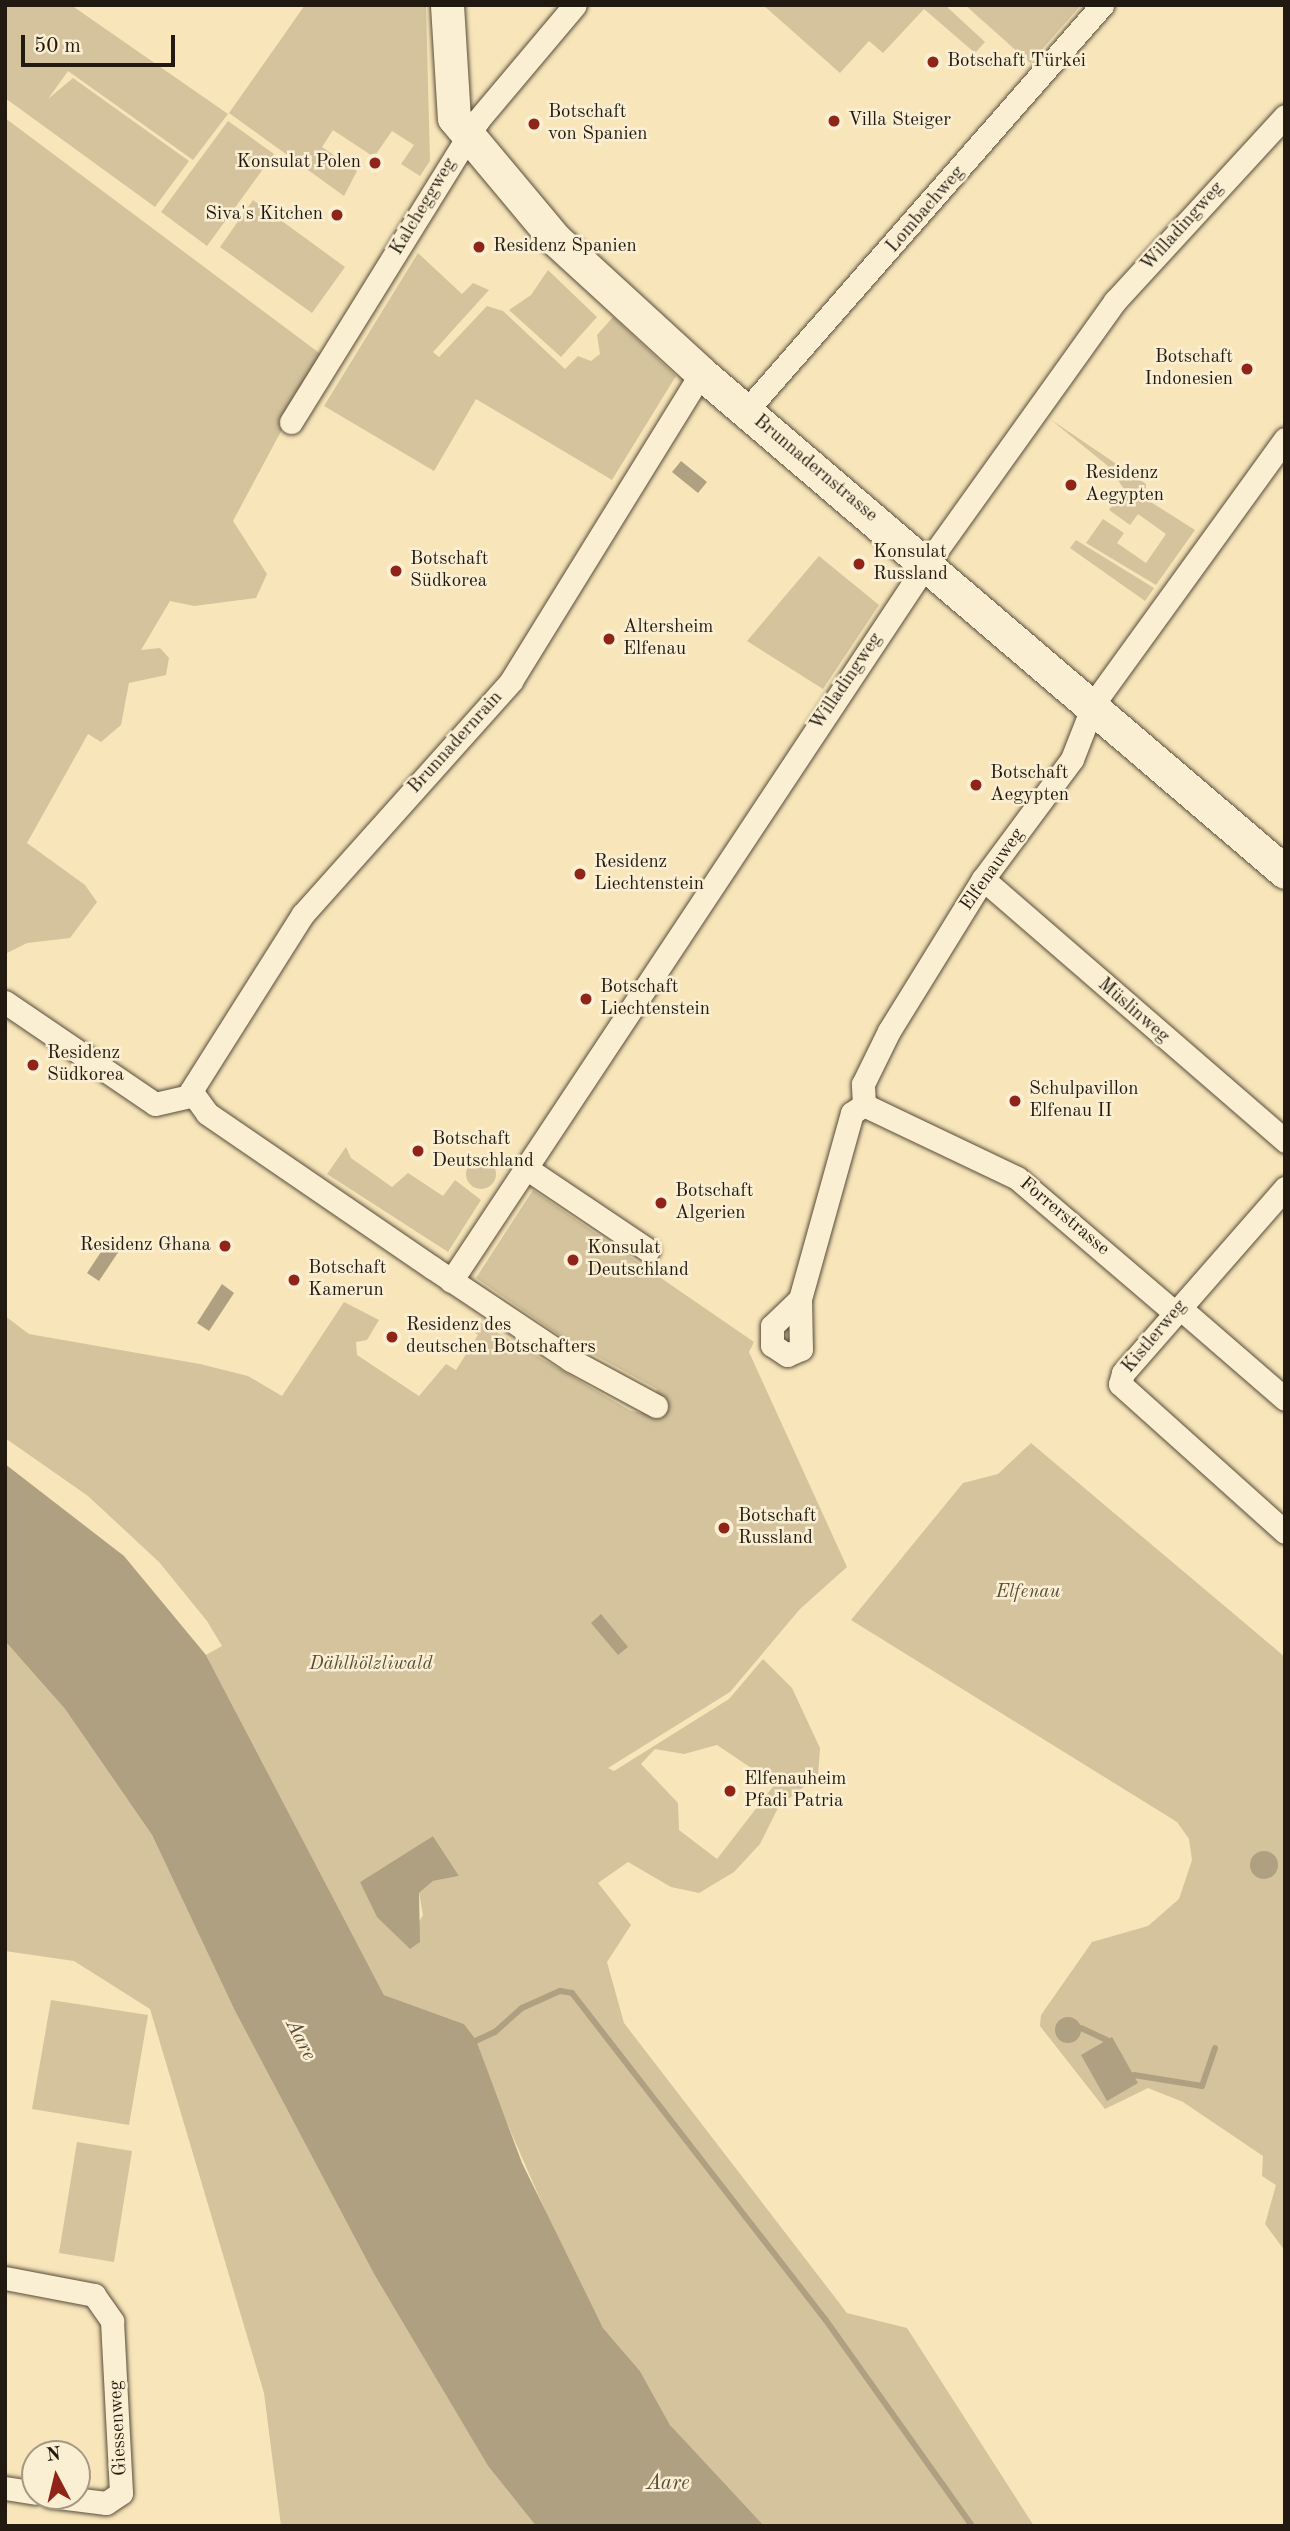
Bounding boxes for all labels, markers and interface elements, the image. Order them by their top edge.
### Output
scale bar [24,21,178,65]
text: 50 m [34,36,81,57]
place label: Botschaft Türkei [947,51,1086,73]
marker: Botschaft Türkei [925,54,941,70]
place label: Botschaft von Spanien [548,102,648,146]
place label: Villa Steiger [848,110,951,132]
marker: Villa Steiger [826,113,842,129]
marker: Botschaft von Spanien [526,116,542,132]
place label: Konsulat Polen [237,152,361,174]
street label: Kalcheggweg [386,154,462,260]
marker: Konsulat Polen [367,155,383,171]
street label: Lombachweg [882,162,970,258]
street label: Willadingweg [1137,178,1229,276]
place label: Siva's Kitchen [205,204,323,226]
marker: Siva's Kitchen [329,207,345,223]
place label: Residenz Spanien [493,236,637,258]
marker: Residenz Spanien [471,239,487,255]
place label: Botschaft Indonesien [1145,347,1233,391]
marker: Botschaft Indonesien [1239,361,1255,377]
street label: Brunnadernstrasse [748,410,882,528]
place label: Residenz Aegypten [1085,463,1164,507]
marker: Residenz Aegypten [1063,477,1079,493]
place label: Konsulat Russland [873,542,948,586]
place label: Botschaft Südkorea [410,549,488,593]
marker: Konsulat Russland [851,556,867,572]
marker: Botschaft Südkorea [388,563,404,579]
place label: Altersheim Elfenau [623,617,713,661]
street label: Willadingweg [806,629,888,735]
marker: Altersheim Elfenau [601,631,617,647]
street label: Brunnadernrain [404,687,508,799]
place label: Botschaft Aegypten [990,763,1069,807]
marker: Botschaft Aegypten [968,777,984,793]
street label: Elfenauweg [956,824,1030,916]
place label: Residenz Liechtenstein [594,852,704,896]
marker: Residenz Liechtenstein [572,866,588,882]
street label: Müslinweg [1092,974,1174,1048]
place label: Botschaft Liechtenstein [600,977,710,1021]
marker: Botschaft Liechtenstein [578,991,594,1007]
place label: Residenz Südkorea [47,1043,124,1087]
marker: Residenz Südkorea [25,1057,41,1073]
place label: Schulpavillon Elfenau II [1029,1079,1138,1123]
marker: Schulpavillon Elfenau II [1007,1093,1023,1109]
place label: Botschaft Deutschland [432,1129,534,1173]
marker: Botschaft Deutschland [410,1143,426,1159]
street label: Forrerstrasse [1014,1173,1114,1261]
place label: Botschaft Algerien [675,1181,753,1225]
marker: Botschaft Algerien [653,1195,669,1211]
place label: Residenz Ghana [80,1235,211,1257]
marker: Residenz Ghana [217,1238,233,1254]
place label: Konsulat Deutschland [587,1238,689,1282]
marker: Konsulat Deutschland [565,1252,581,1268]
place label: Botschaft Kamerun [308,1258,386,1302]
marker: Botschaft Kamerun [286,1272,302,1288]
street label: Kistlerweg [1118,1296,1192,1378]
place label: Residenz des deutschen Botschafters [406,1315,596,1359]
marker: Residenz des deutschen Botschafters [384,1329,400,1345]
place label: Botschaft Russland [738,1506,816,1550]
marker: Botschaft Russland [716,1520,732,1536]
park label: Elfenau [996,1582,1060,1604]
park label: Dählhölzliwald [309,1654,433,1676]
place label: Elfenauheim Pfadi Patria [744,1769,846,1813]
marker: Elfenauheim Pfadi Patria [722,1783,738,1799]
water label: Aare [279,2015,321,2065]
street label: Giessenweg [105,2380,133,2476]
north arrow [21,2440,91,2510]
text: N [45,2445,62,2466]
water label: Aare [646,2471,690,2497]

